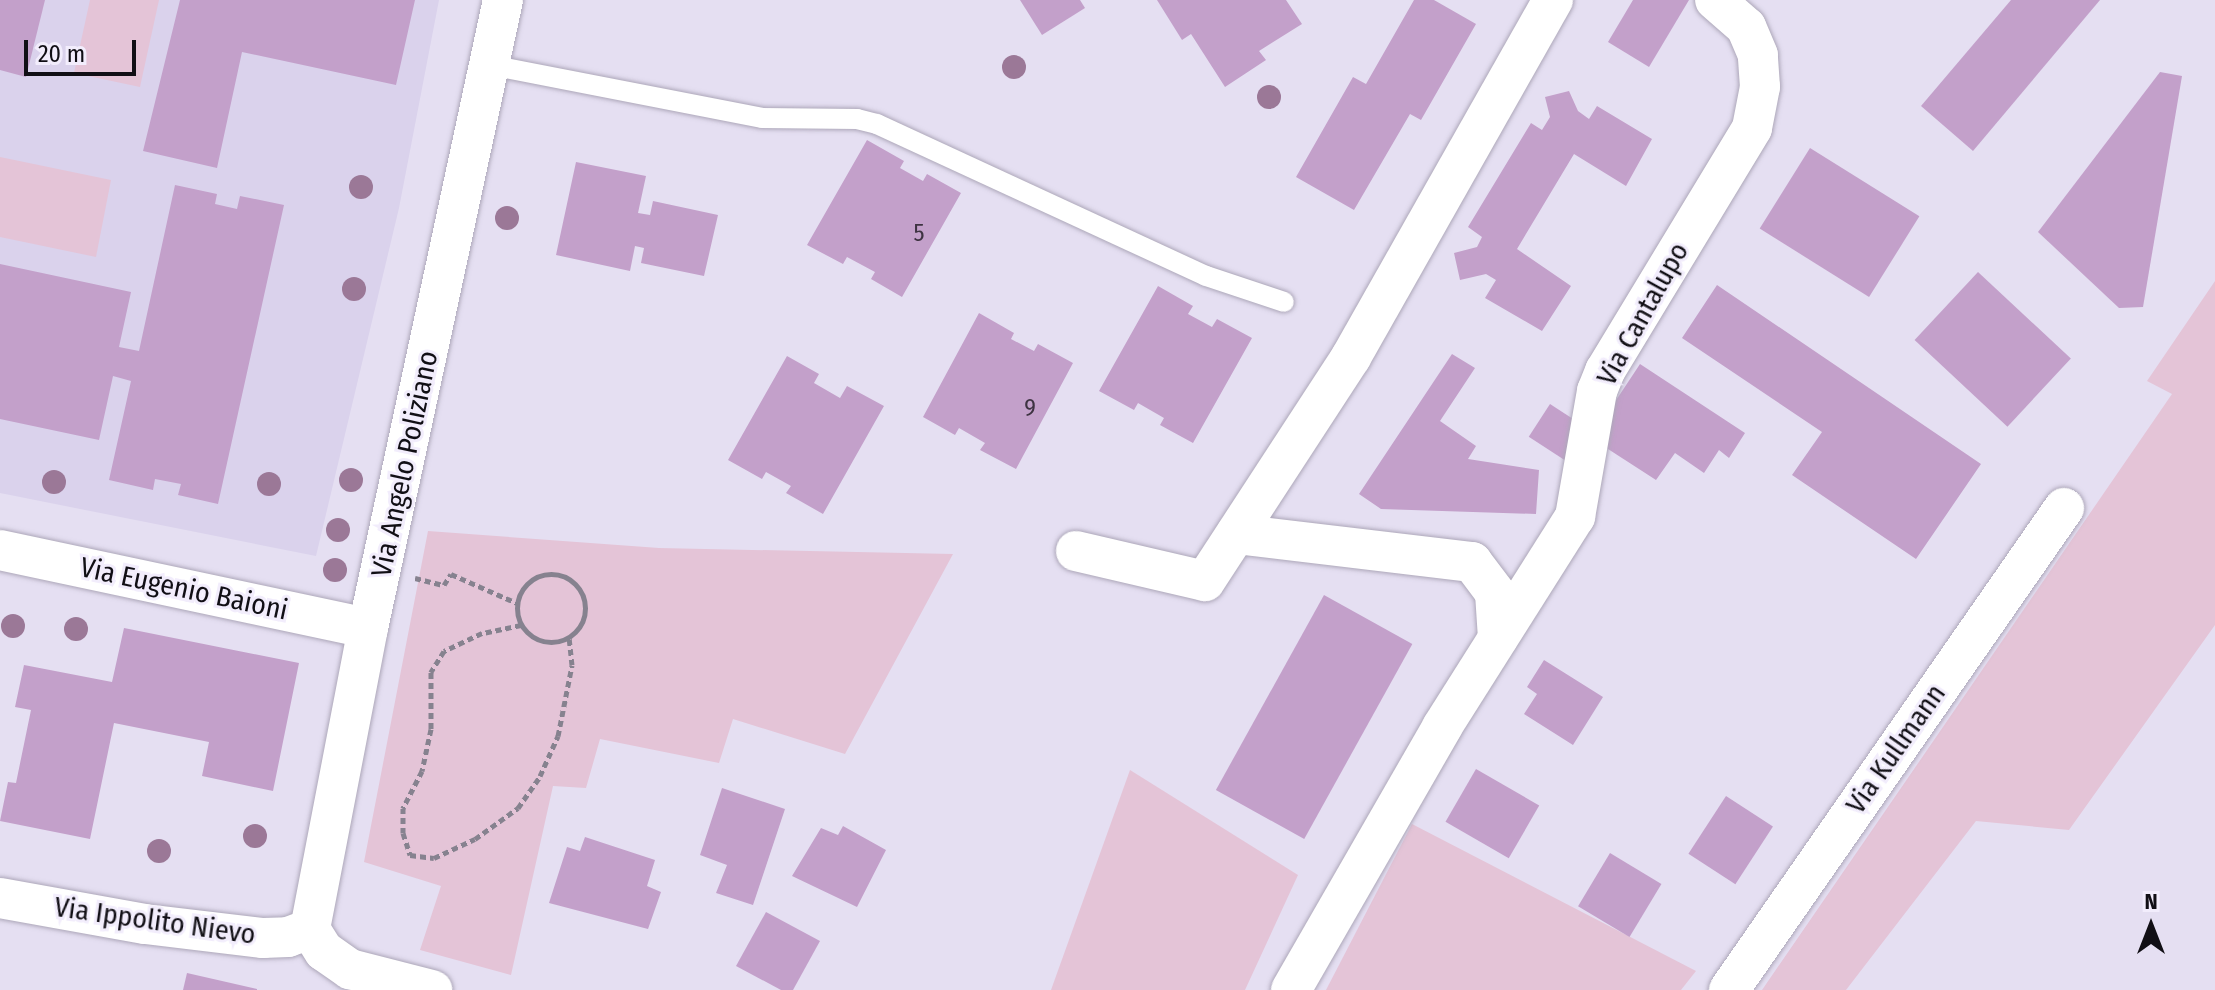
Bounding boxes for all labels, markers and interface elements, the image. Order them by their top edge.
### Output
scale bar [28,24,140,74]
text: 20 m [38,40,85,68]
house number: 5 [913,220,925,248]
street label: Via Cantalupo [1590,237,1696,391]
street label: Via Angelo Poliziano [365,348,445,580]
house number: 9 [1024,395,1036,423]
street label: Via Eugenio Baioni [77,551,291,627]
street label: Via Kullmann [1839,678,1953,820]
north arrow [2111,886,2191,966]
text: N [2144,888,2158,915]
street label: Via Ippolito Nievo [52,890,258,952]

